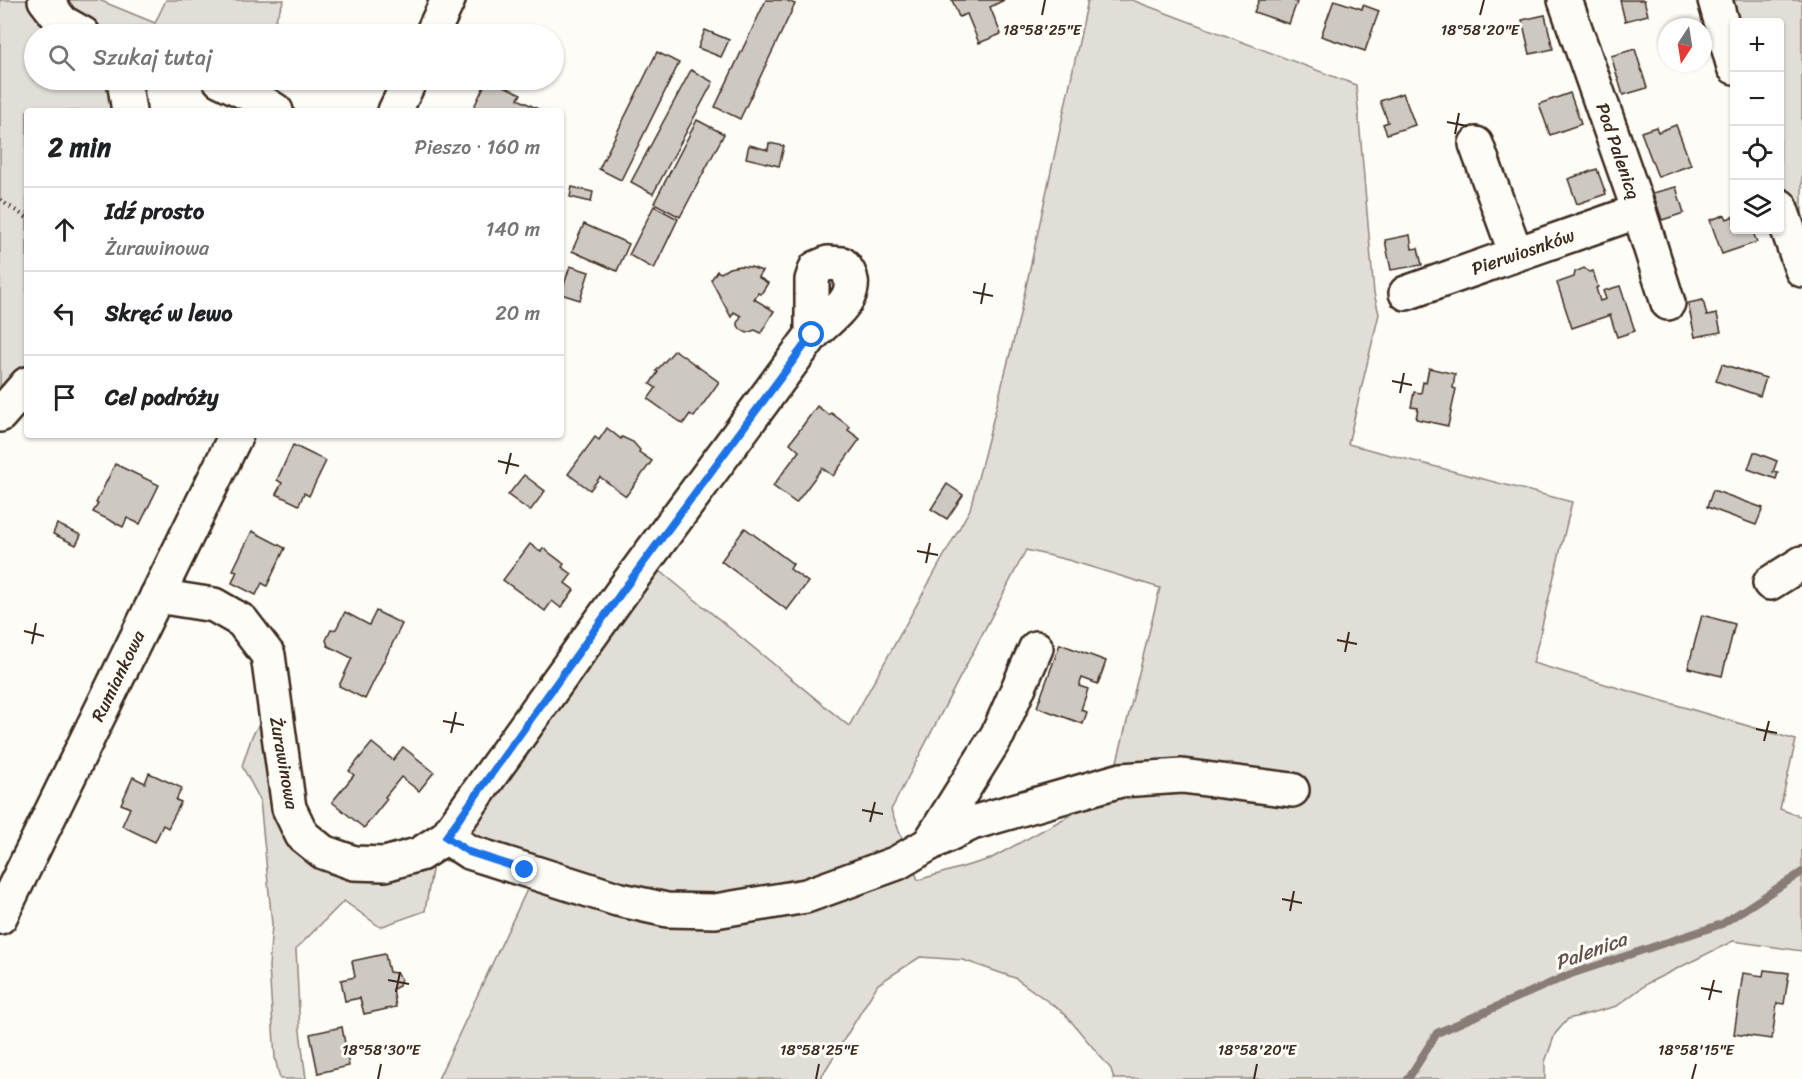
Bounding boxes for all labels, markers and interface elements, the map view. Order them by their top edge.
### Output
text: 18°58'25"E [1003,17,1083,43]
text: 18°58'20"E [1441,17,1521,43]
north arrow [1658,18,1712,72]
map controls [1730,18,1784,234]
button: + [1730,18,1784,72]
search box [24,24,564,90]
text: Szukaj tutaj [93,38,212,77]
icon: search [45,41,78,74]
button: − [1730,72,1784,126]
street label: Pod Palenicą [1587,98,1649,204]
text: 2 min [48,124,111,170]
button: locate [1730,126,1784,180]
text: Pieszo · 160 m [415,130,540,165]
button: layers [1730,180,1784,234]
text: Idź prosto [105,192,204,231]
text: 140 m [486,212,540,247]
icon: ahead [48,213,81,246]
street label: Pierwiosnków [1467,219,1579,285]
text: Żurawinowa [105,231,209,266]
text: Skręć w lewo [105,294,232,333]
text: 20 m [495,296,540,331]
icon: left [48,297,81,330]
route start [798,321,824,347]
text: Cel podróży [105,378,218,417]
icon: arrive [48,381,81,414]
street label: Rumiankowa [82,624,154,727]
street label: Żurawinowa [260,714,308,813]
route end [511,856,537,882]
water label: Palenica [1550,921,1634,980]
text: 18°58'30"E [342,1037,422,1063]
text: 18°58'25"E [780,1037,860,1063]
text: 18°58'20"E [1218,1037,1298,1063]
text: 18°58'15"E [1658,1037,1736,1063]

